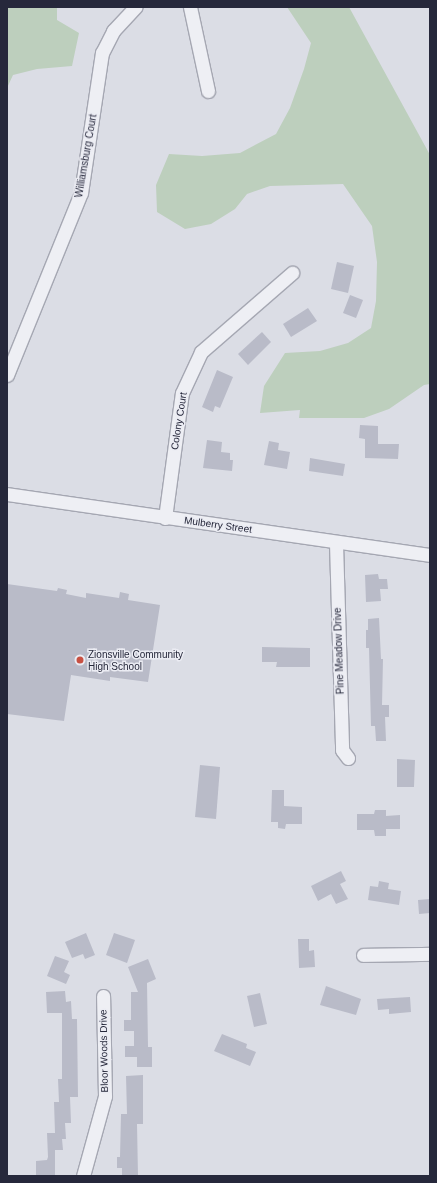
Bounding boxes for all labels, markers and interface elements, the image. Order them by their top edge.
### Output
street label: Williamsburg Court [73,113,99,199]
street label: Colony Court [169,391,189,451]
street label: Mulberry Street [183,514,253,536]
street label: Pine Meadow Drive [331,607,347,695]
place label: Zionsville Community High School [88,648,183,672]
marker: Zionsville Community High School [75,655,85,665]
street label: Bloor Woods Drive [97,1009,111,1093]

